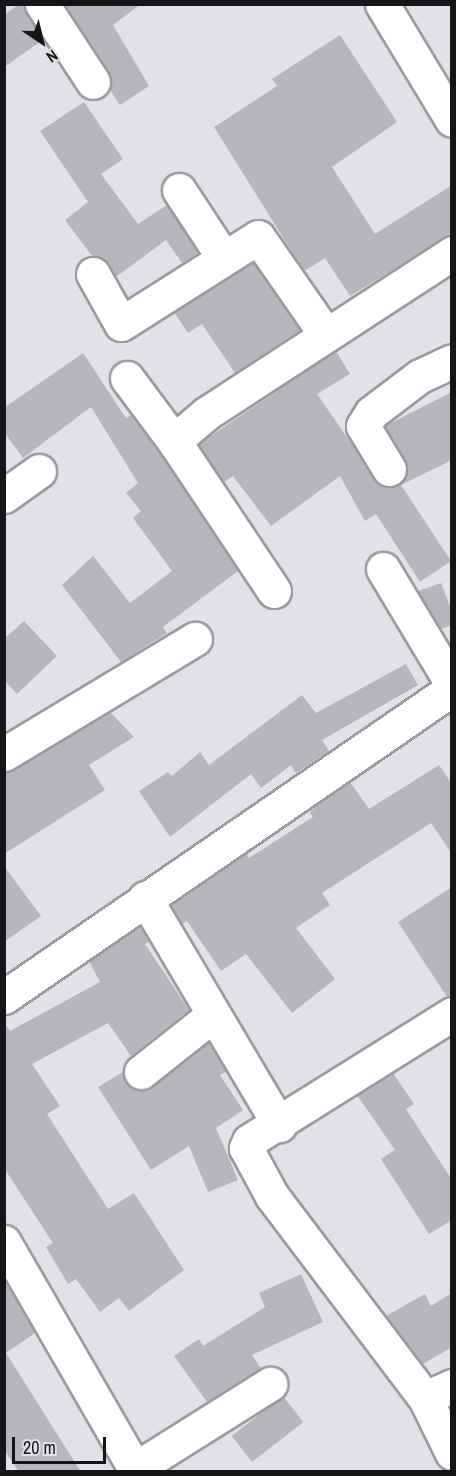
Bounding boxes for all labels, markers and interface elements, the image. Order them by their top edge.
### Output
north arrow [12,12,72,72]
text: N [42,45,63,68]
scale bar [15,1425,110,1463]
text: 20 m [23,1435,56,1460]

